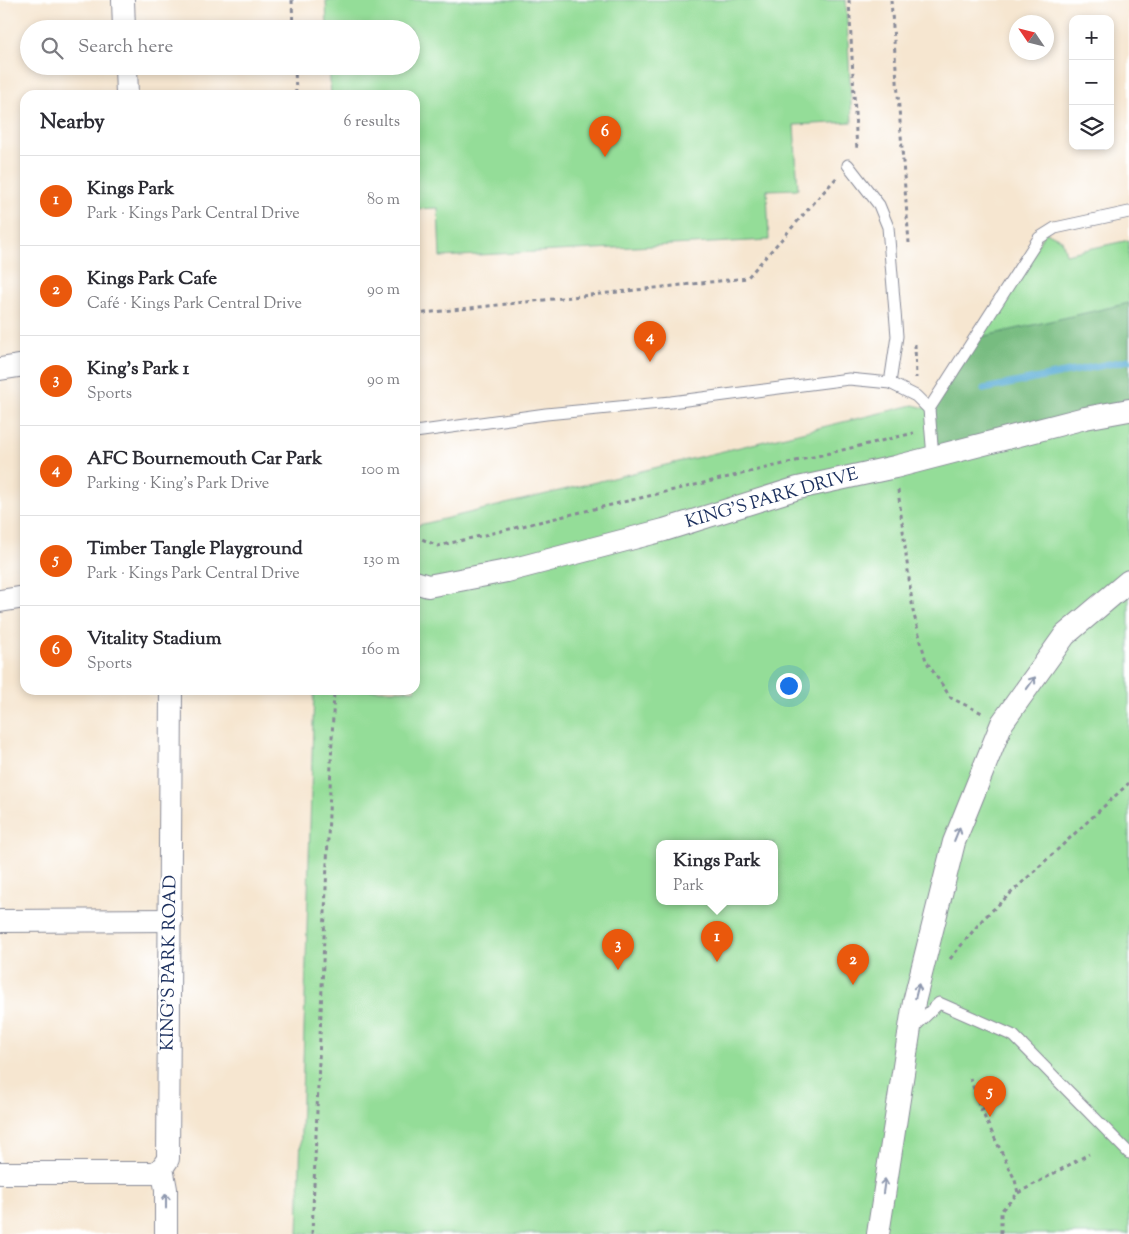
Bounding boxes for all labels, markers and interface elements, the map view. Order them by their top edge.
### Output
north arrow [1009,15,1054,60]
map controls [1069,15,1114,150]
button: + [1069,15,1114,60]
search box [20,20,420,75]
icon: search [38,34,66,62]
text: Search here [78,34,173,61]
button: − [1069,60,1114,105]
button: layers [1069,105,1114,150]
text: Nearby [40,108,105,138]
text: 6 results [344,111,400,134]
pin: 6 [589,116,621,157]
text: Kings Park [87,176,174,203]
text: 1 [53,189,59,212]
text: 80 m [367,189,400,212]
text: Park · Kings Park Central Drive [87,203,300,226]
text: Kings Park Cafe [87,266,217,293]
text: 2 [52,279,60,302]
text: 90 m [367,279,400,302]
text: Café · Kings Park Central Drive [87,293,302,316]
pin: 4 [634,321,666,362]
text: King's Park 1 [87,356,189,383]
text: 3 [53,369,59,392]
text: 90 m [367,369,400,392]
text: Sports [87,383,132,406]
text: AFC Bournemouth Car Park [87,446,322,473]
text: 4 [52,459,60,482]
text: 100 m [361,459,400,482]
street label: KING'S PARK DRIVE [683,462,862,536]
text: Parking · King's Park Drive [87,473,269,496]
text: Timber Tangle Playground [87,536,303,563]
text: 5 [53,549,59,572]
text: 130 m [363,549,400,572]
text: Park · Kings Park Central Drive [87,563,300,586]
text: Vitality Stadium [87,626,221,653]
text: 6 [52,639,60,662]
text: 160 m [362,639,400,662]
text: Sports [87,653,132,676]
your location [776,673,802,699]
one-way arrow [1025,677,1036,690]
one-way arrow [954,826,963,841]
popup [656,840,778,905]
text: Kings Park [673,848,761,875]
street label: KING'S PARK ROAD [155,875,185,1051]
text: Park [673,875,704,898]
pin: 1 [701,921,733,962]
pin: 3 [602,929,634,970]
pin: 2 [837,944,869,985]
one-way arrow [913,983,922,999]
pin: 5 [974,1076,1006,1117]
one-way arrow [880,1178,890,1194]
one-way arrow [161,1193,171,1210]

